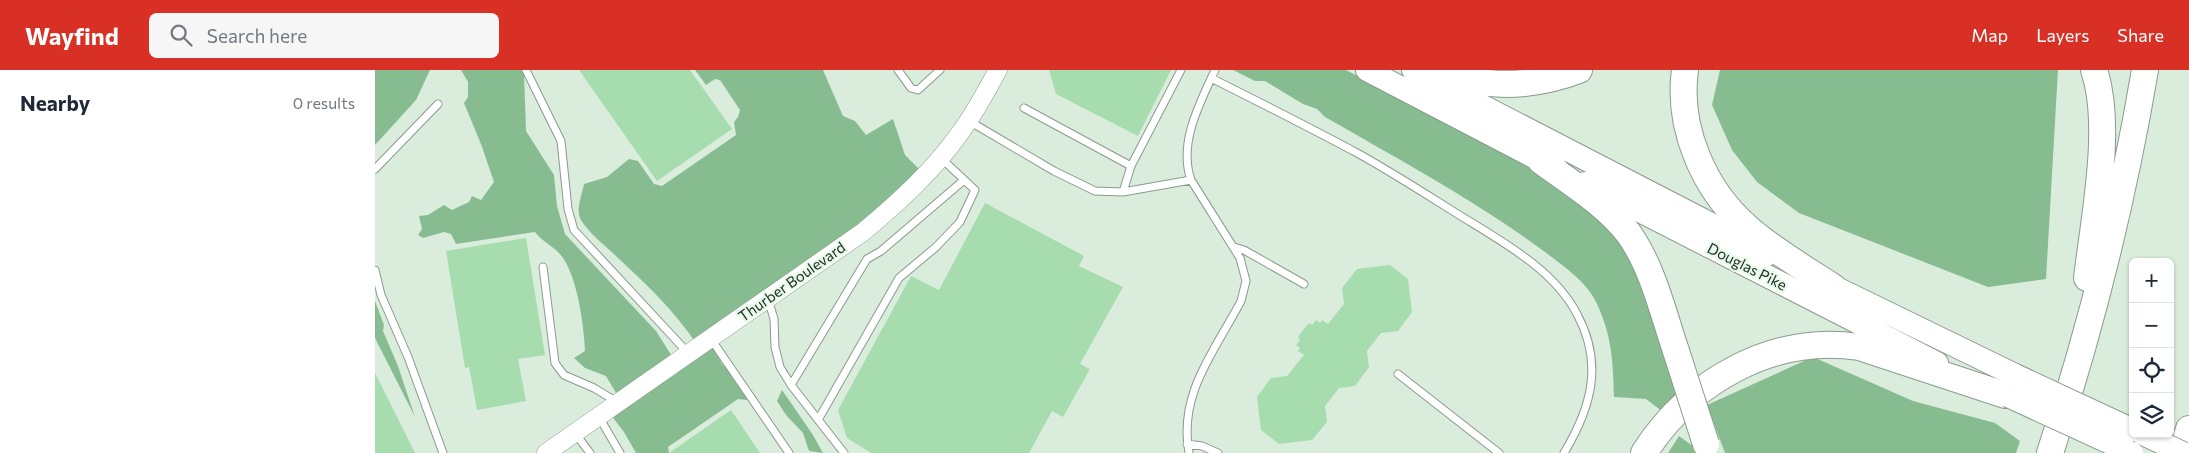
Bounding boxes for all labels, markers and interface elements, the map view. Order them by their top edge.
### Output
search box [149,13,499,58]
text: Wayfind [25,21,119,50]
icon: search [167,21,195,49]
text: Search here [207,24,307,47]
text: Map [1971,24,2008,46]
text: Layers [2036,24,2089,46]
text: Share [2117,24,2164,46]
text: Nearby [20,90,90,115]
text: 0 results [293,93,355,112]
street label: Thurber Boulevard [734,238,848,325]
street label: Douglas Pike [1705,238,1790,294]
map controls [2129,258,2174,438]
button: + [2129,258,2174,303]
button: − [2129,303,2174,348]
button: locate [2129,348,2174,393]
button: layers [2129,393,2174,438]

